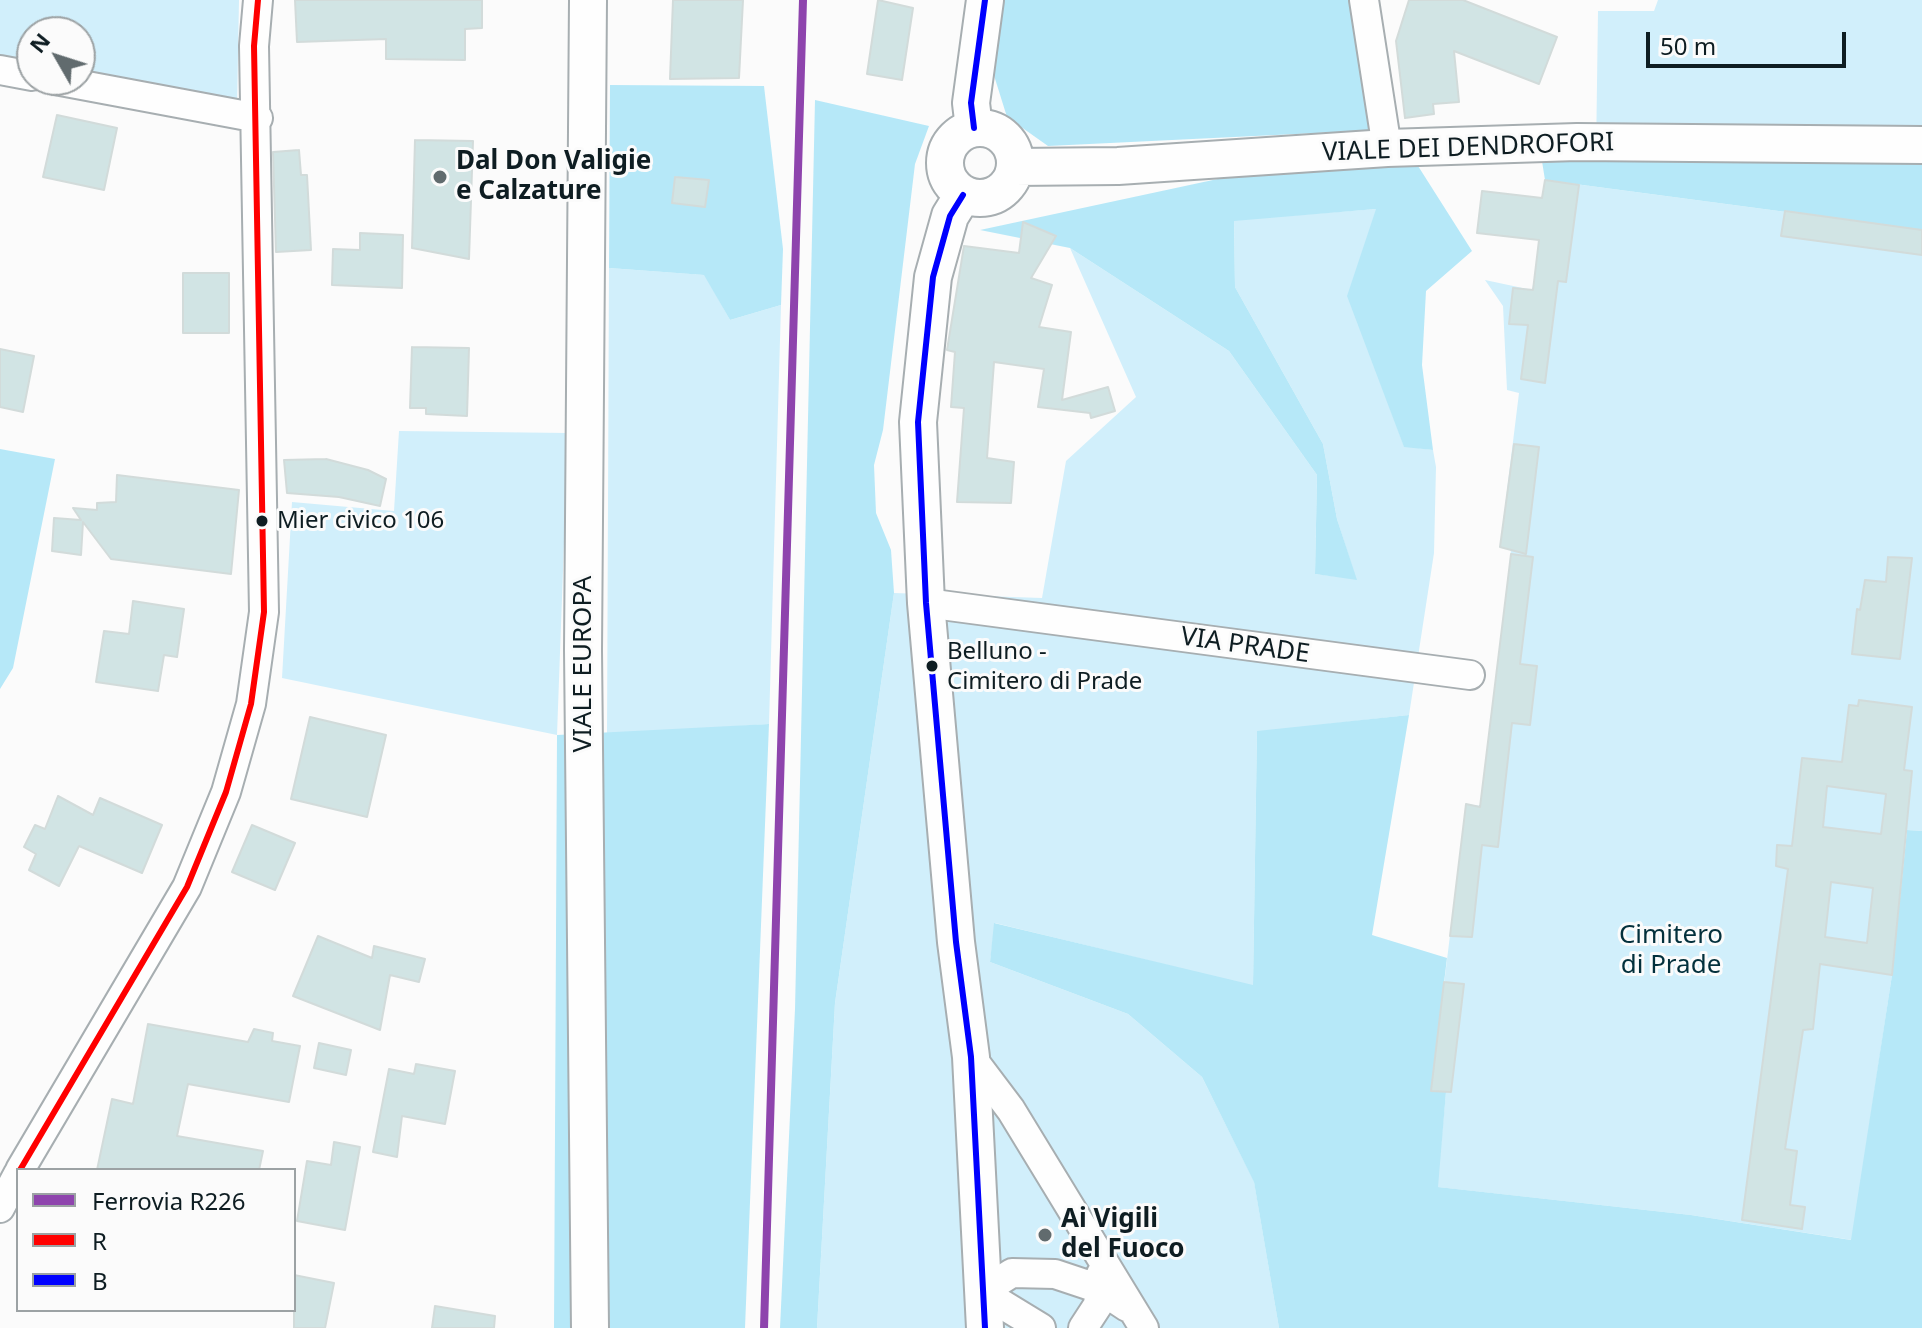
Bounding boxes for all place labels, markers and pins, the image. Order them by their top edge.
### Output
place label: Dal Don Valigie e Calzature [456,146,651,208]
marker: Dal Don Valigie e Calzature [431,168,449,186]
place label: Mier civico 106 [277,507,444,535]
marker: Mier civico 106 [254,513,270,529]
place label: Belluno - Cimitero di Prade [947,638,1142,694]
marker: Belluno - Cimitero di Prade [924,658,940,674]
place label: Ai Vigili del Fuoco [1061,1204,1185,1266]
marker: Ai Vigili del Fuoco [1036,1226,1054,1244]

